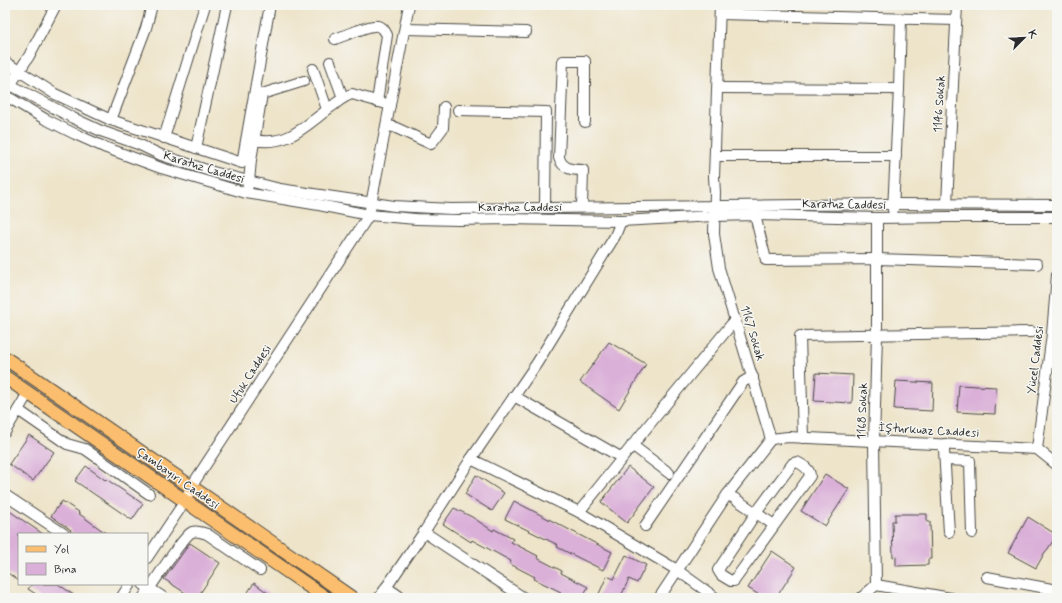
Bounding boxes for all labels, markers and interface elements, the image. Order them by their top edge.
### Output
north arrow [1004,18,1044,58]
text: K [1024,28,1040,41]
street label: 1146 Sokak [931,75,949,133]
street label: Karatuz Caddesi [161,148,246,188]
street label: Karatuz Caddesi [802,196,886,214]
street label: Karatuz Caddesi [478,200,562,216]
street label: 1167 Sokak [736,304,768,363]
street label: Yücel Caddesi [1024,325,1048,395]
street label: Ufuk Caddesi [226,342,276,407]
street label: 1168 Sokak [854,382,872,440]
street label: İşturkuaz Caddesi [878,420,980,442]
street label: Çambayırı Caddesi [133,444,222,514]
legend [18,533,148,585]
text: Yol [54,542,69,558]
text: Bina [54,562,77,578]

